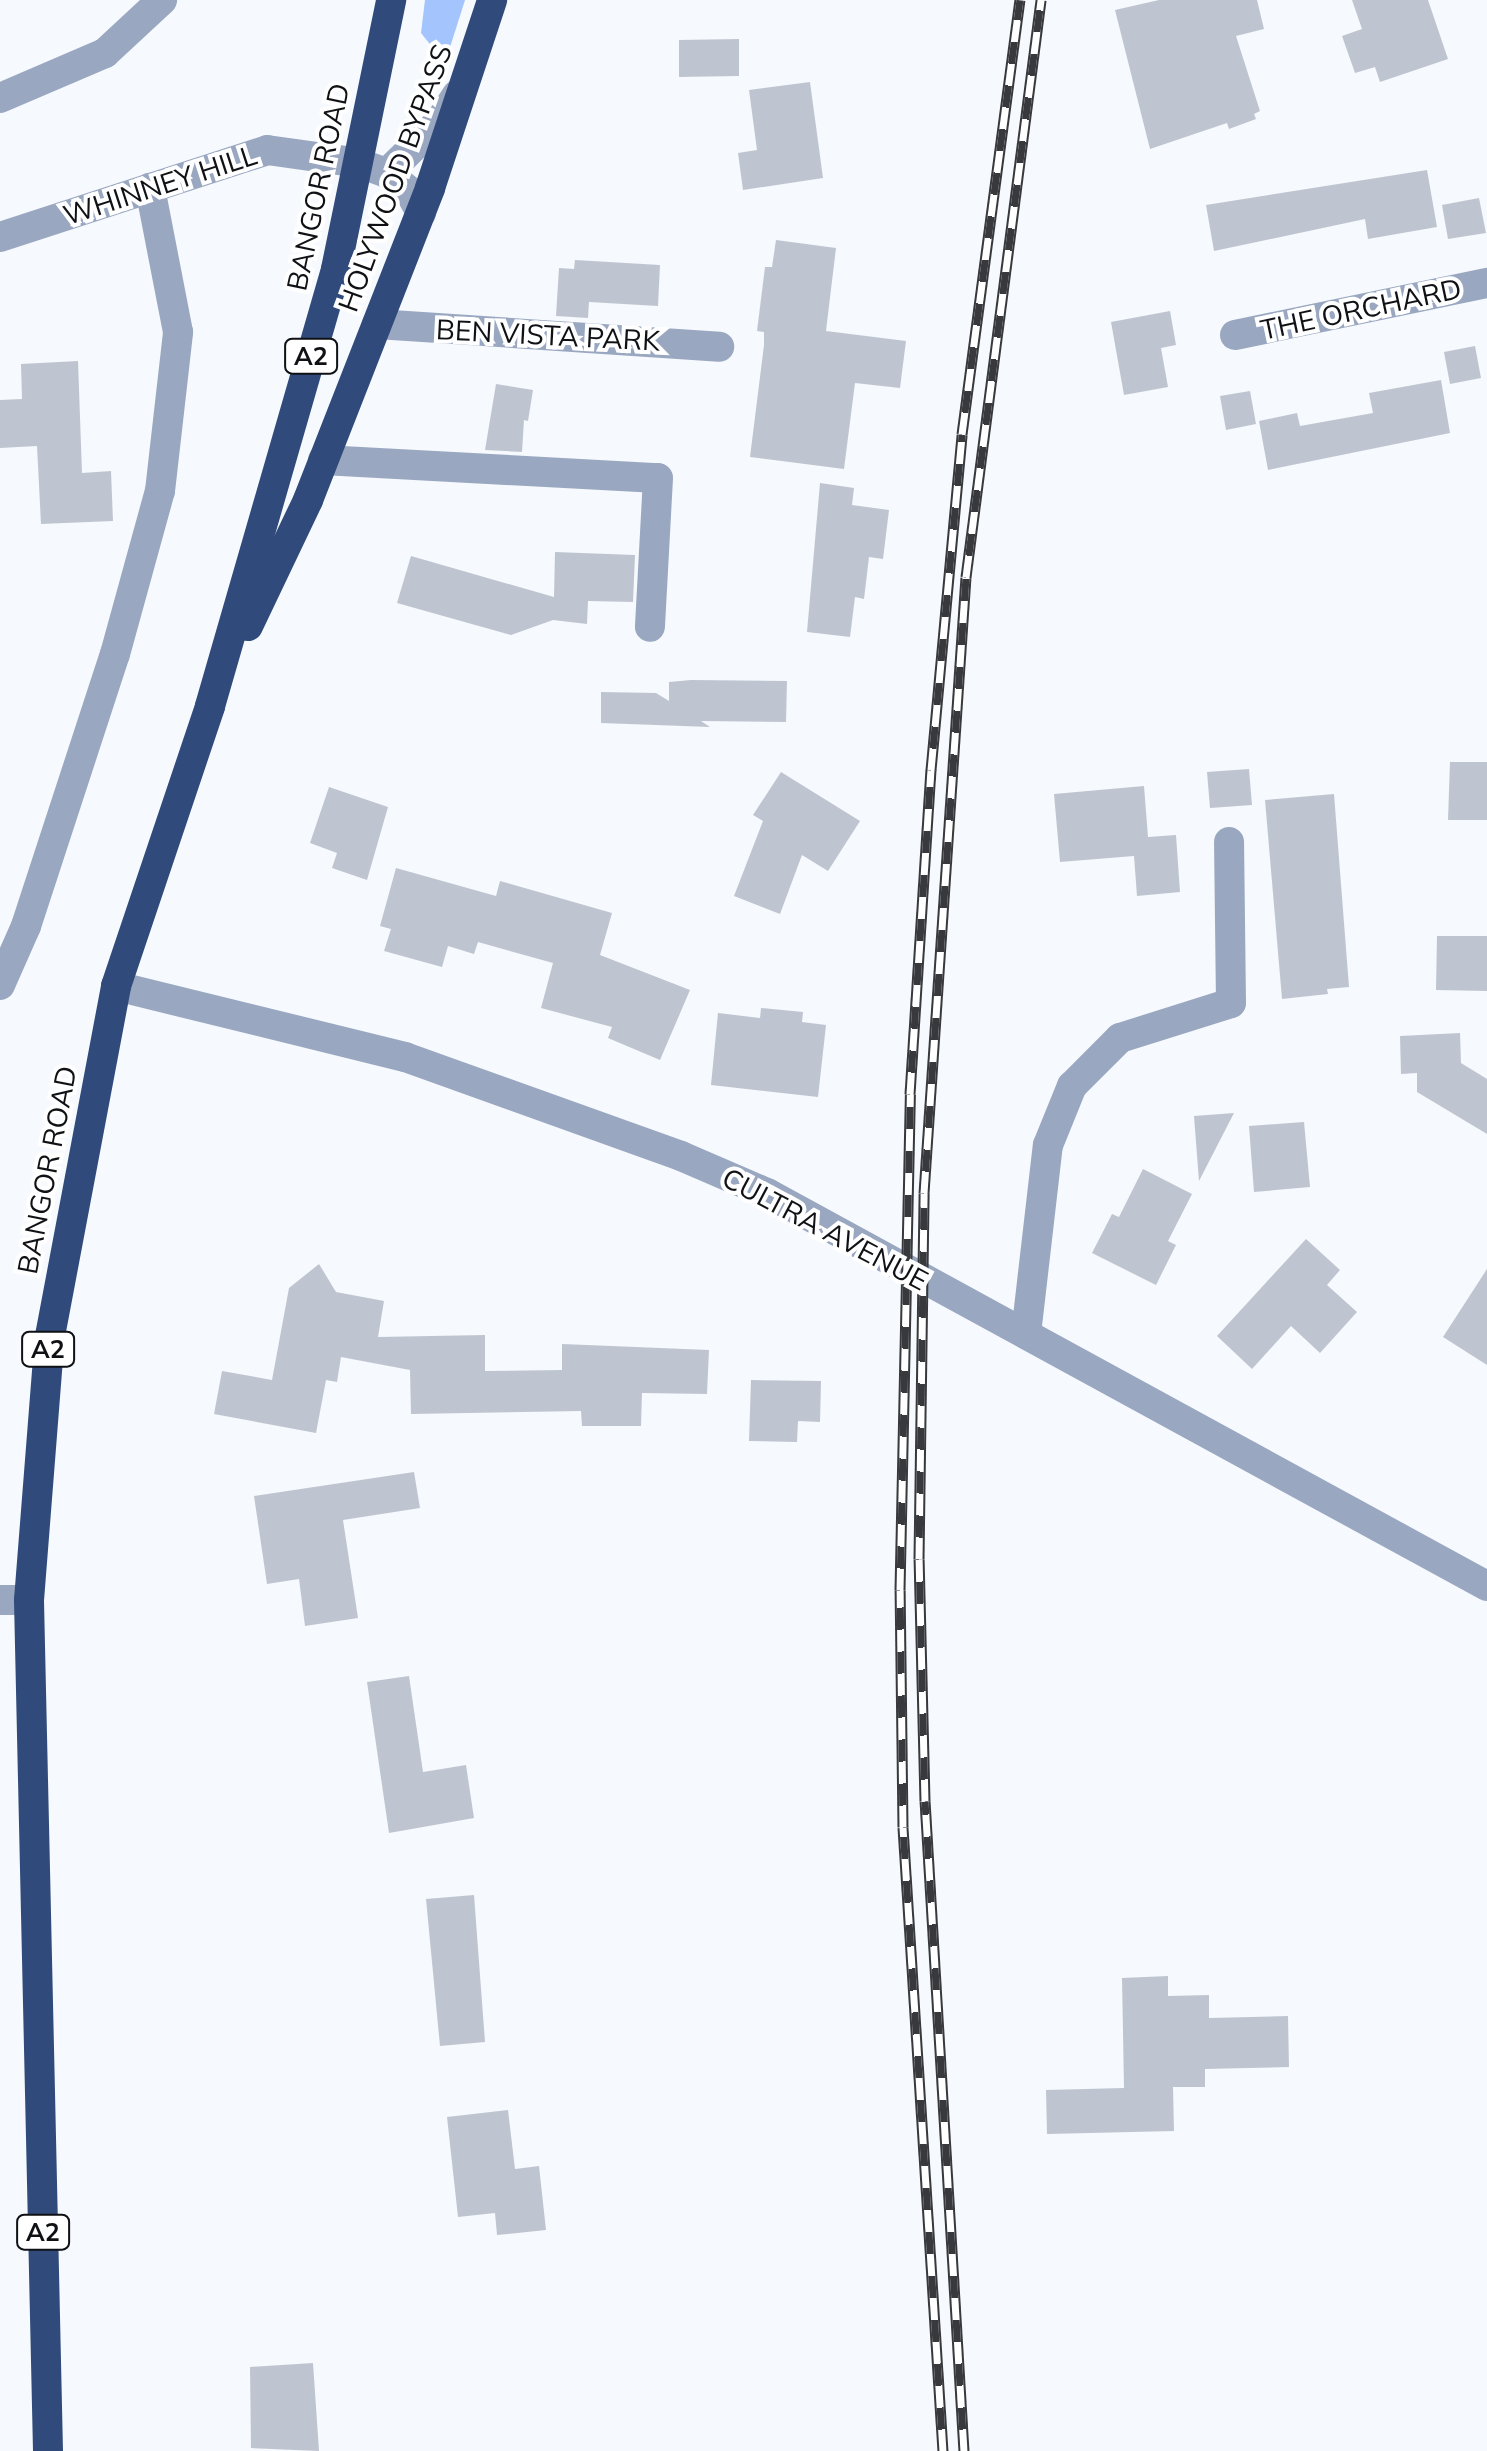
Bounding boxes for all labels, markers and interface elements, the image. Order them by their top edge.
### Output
street label: HOLYWOOD BYPASS [331,40,459,316]
street label: BANGOR ROAD [280,80,356,294]
street label: WHINNEY HILL [59,138,261,232]
street label: THE ORCHARD [1258,271,1464,347]
street label: BEN VISTA PARK [435,312,661,358]
road number: A2 [284,336,338,376]
street label: BANGOR ROAD [10,1063,84,1277]
street label: CULTRA AVENUE [716,1161,934,1297]
road number: A2 [20,1329,76,1369]
road number: A2 [15,2212,70,2252]

